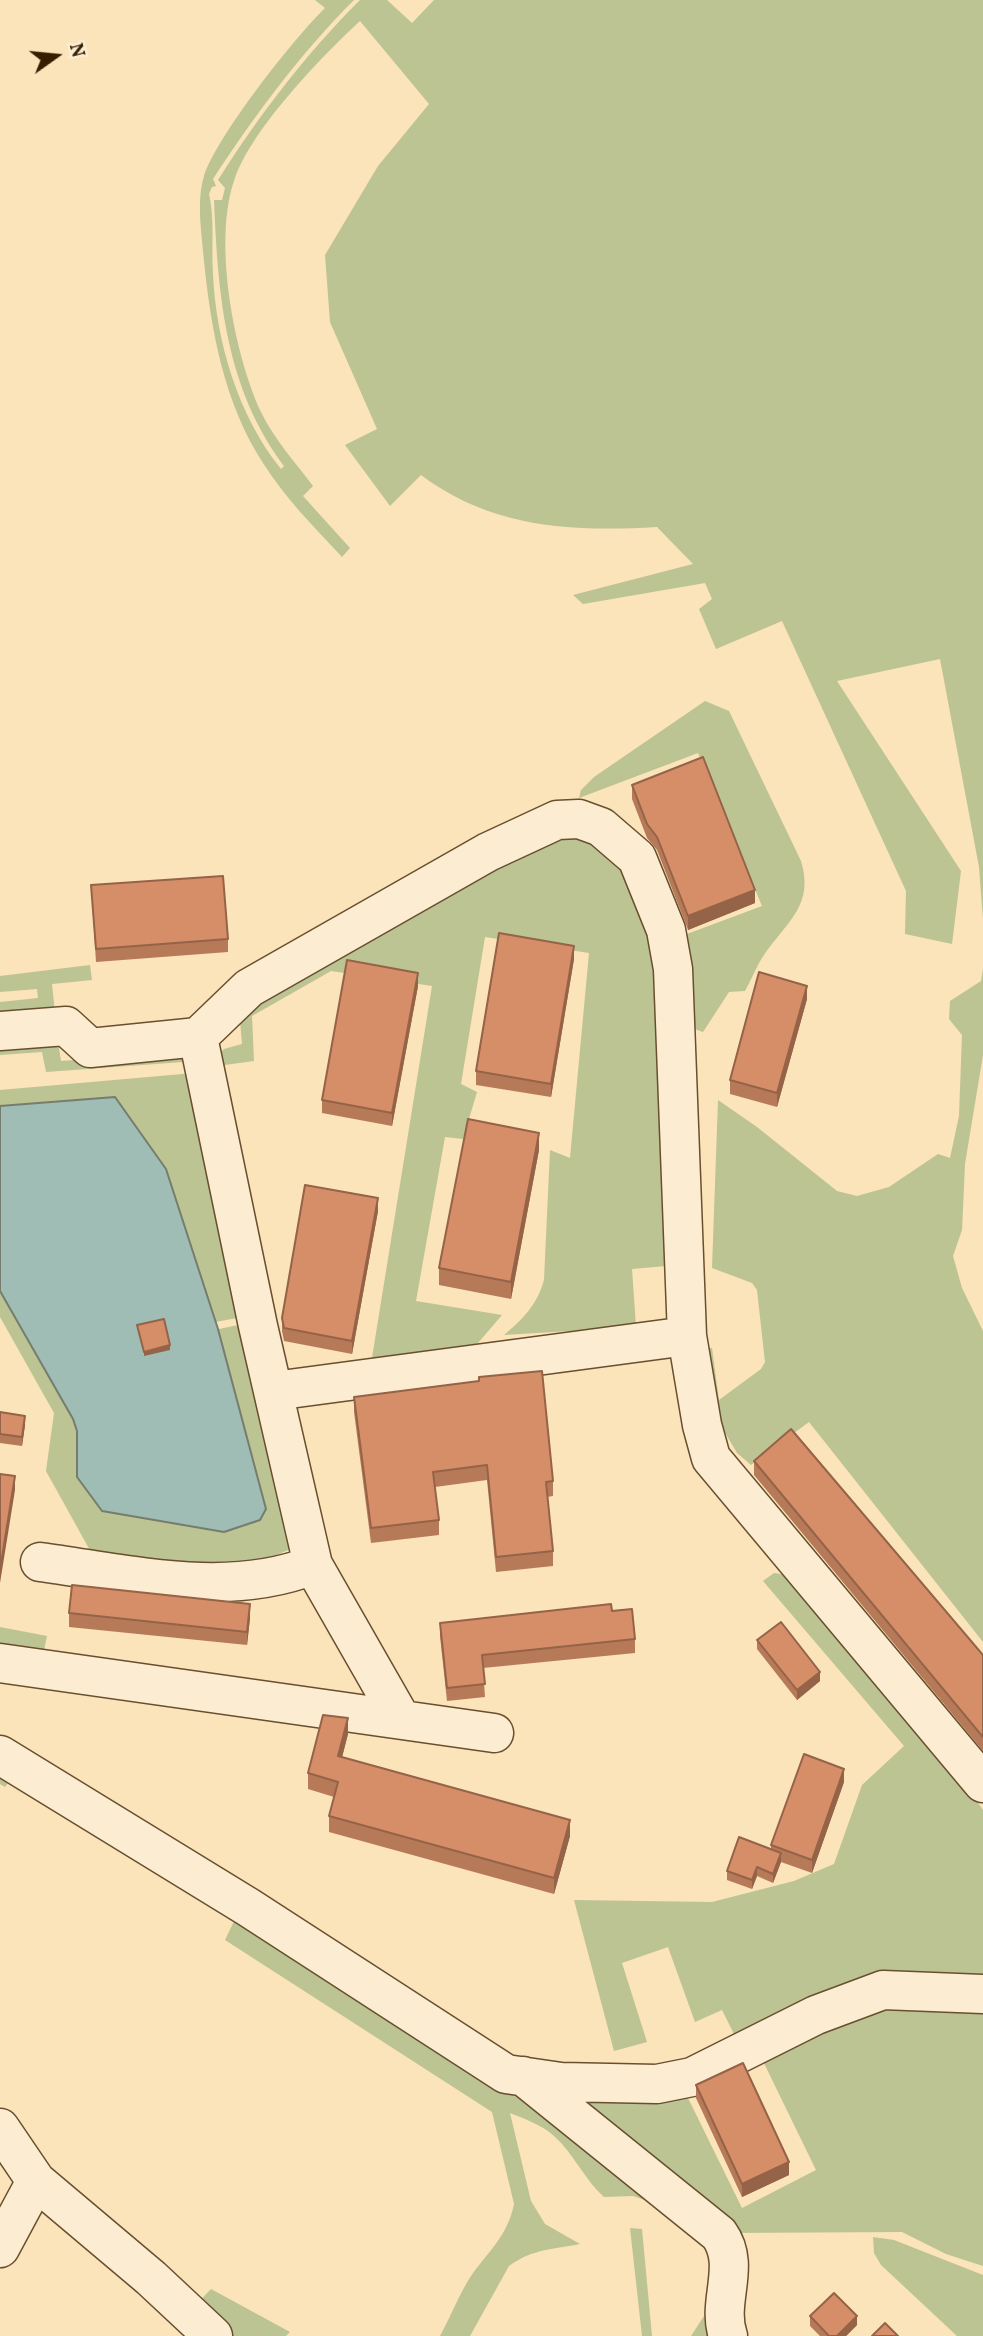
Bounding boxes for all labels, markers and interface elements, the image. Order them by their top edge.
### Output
north arrow [21,21,91,91]
text: N [62,41,91,61]

